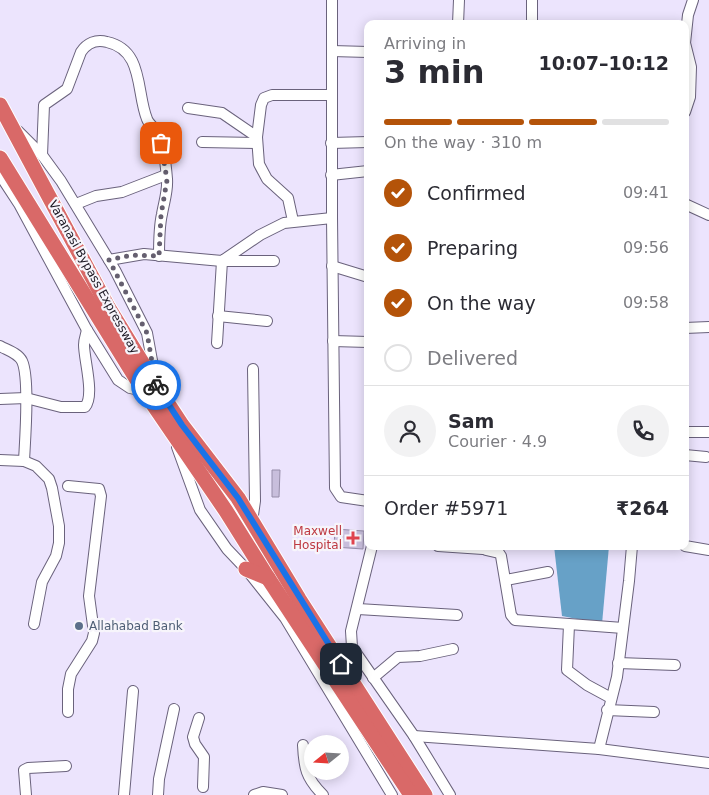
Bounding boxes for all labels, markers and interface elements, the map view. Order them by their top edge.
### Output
text: Arriving in [384,34,466,53]
text: 10:07–10:12 [539,52,669,74]
text: 3 min [384,53,485,91]
pin [140,122,182,164]
icon: bag [147,129,175,157]
text: On the way · 310 m [384,133,542,152]
icon: check [384,179,412,207]
text: Confirmed [427,182,526,204]
text: 09:41 [623,183,669,202]
street label: Varanasi Bypass Expressway [46,198,142,356]
icon: check [384,234,412,262]
text: Preparing [427,237,518,259]
text: 09:56 [623,238,669,257]
icon: check [384,289,412,317]
text: On the way [427,292,536,314]
text: 09:58 [623,293,669,312]
text: Delivered [427,347,518,369]
courier [131,360,181,410]
icon: bike [142,371,170,399]
button: person [384,405,436,457]
button: phone [617,405,669,457]
text: Sam [448,410,494,432]
text: Courier · 4.9 [448,432,547,451]
text: Order #5971 [384,497,508,519]
text: ₹264 [616,497,669,519]
place label: Maxwell Hospital [293,524,342,552]
marker: Maxwell Hospital [346,531,360,545]
place label: Allahabad Bank [89,619,183,633]
marker: Allahabad Bank [73,620,85,632]
pin [320,643,362,685]
icon: home [327,650,355,678]
north arrow [304,735,349,780]
map controls [304,735,349,780]

